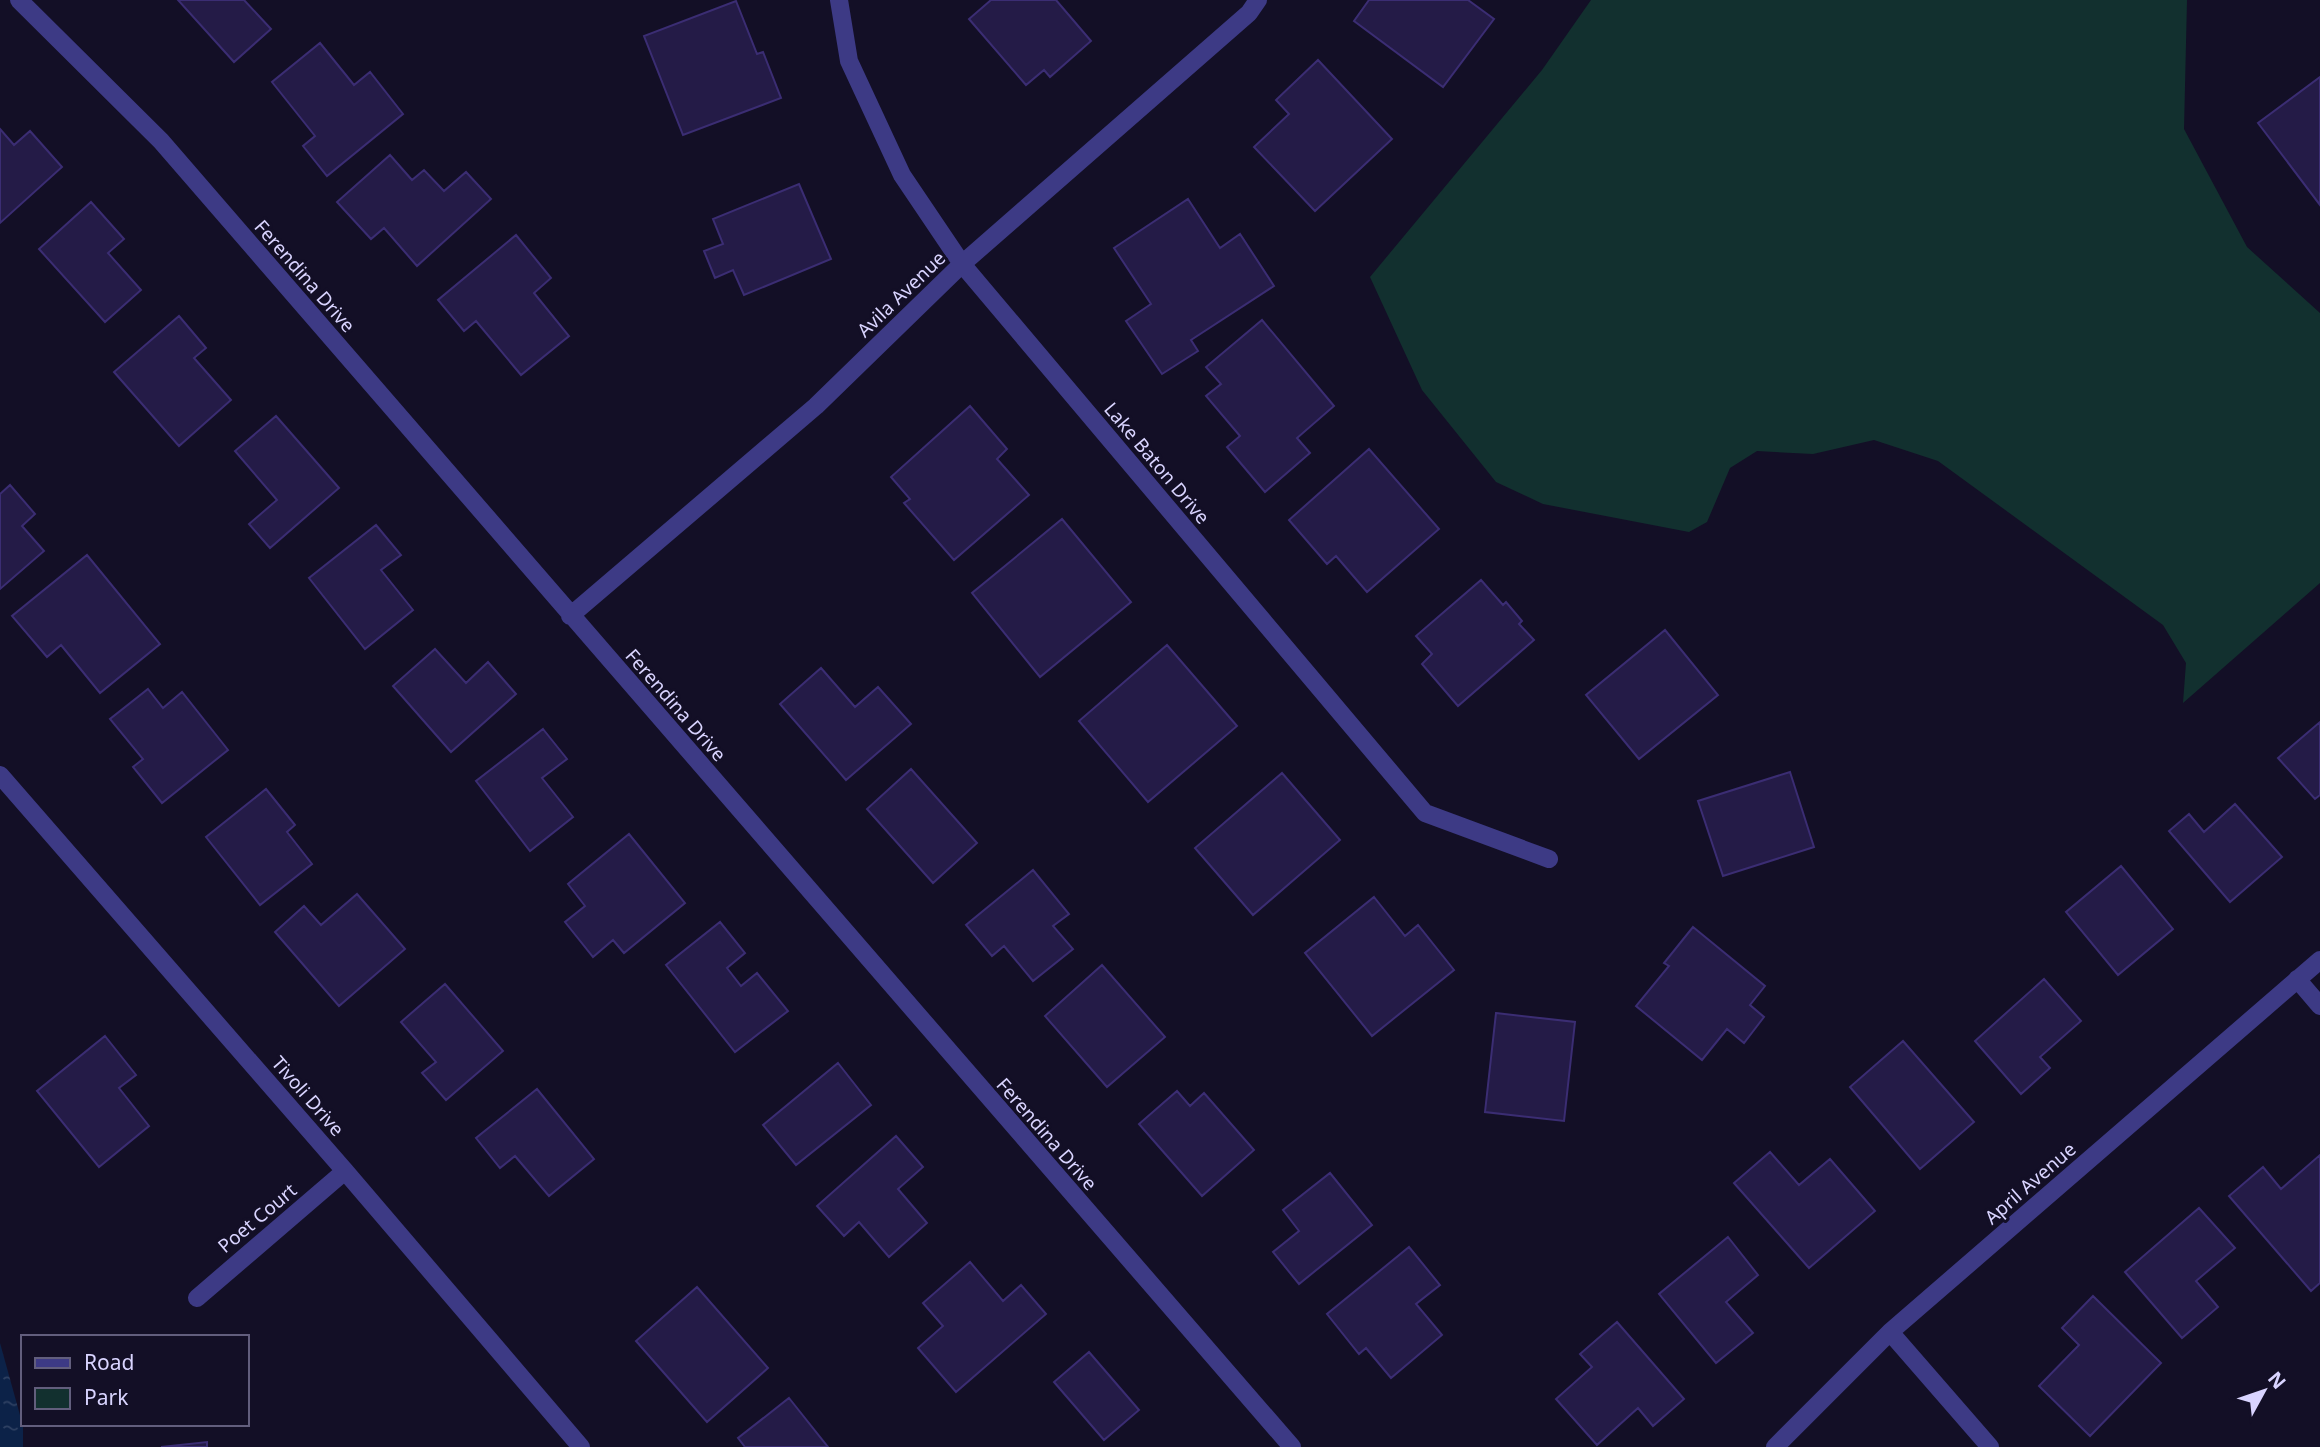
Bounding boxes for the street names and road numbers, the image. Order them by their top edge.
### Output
street label: Ferendina Drive [249,214,361,338]
street label: Avila Avenue [851,245,951,343]
street label: Lake Baton Drive [1098,397,1216,529]
street label: Ferendina Drive [620,643,732,767]
street label: Tivoli Drive [266,1050,350,1142]
street label: Ferendina Drive [991,1072,1103,1196]
street label: April Avenue [1979,1136,2081,1230]
street label: Poet Court [212,1177,302,1259]

